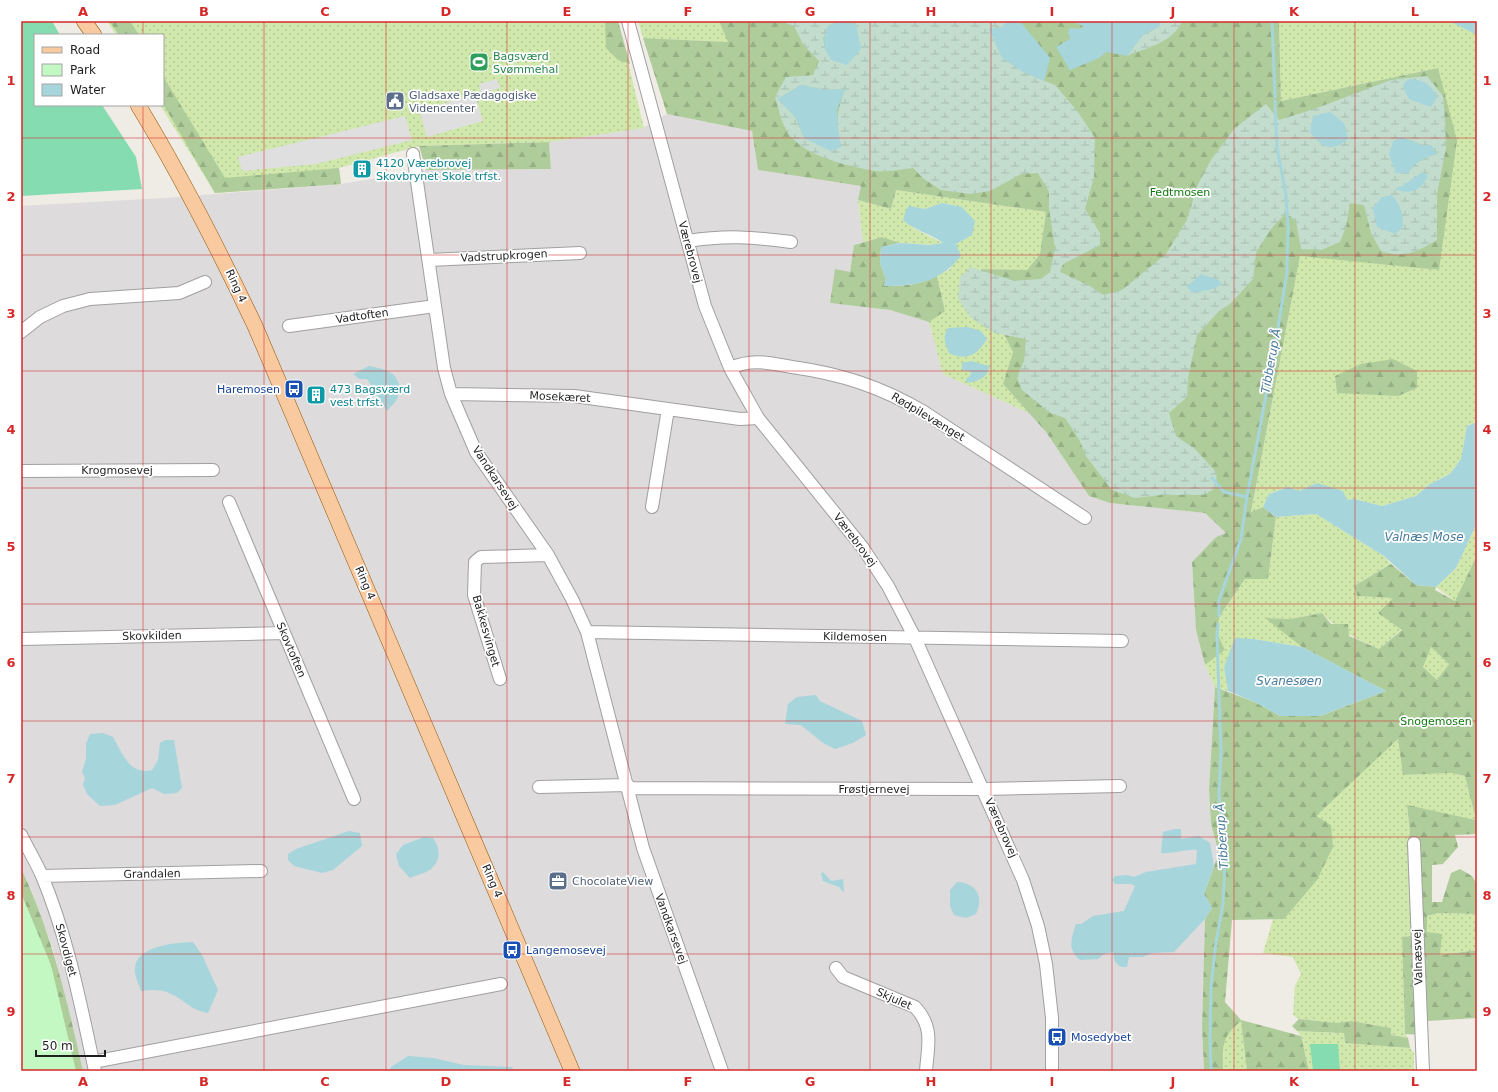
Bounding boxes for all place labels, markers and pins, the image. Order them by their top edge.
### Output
place label: Bagsværd Svømmehal [493,50,558,76]
sports icon: Bagsværd Svømmehal [468,51,490,73]
place label: Gladsaxe Pædagogiske Videncenter [409,89,537,115]
public building icon: Gladsaxe Pædagogiske Videncenter [384,90,406,112]
place label: 4120 Værebrovej Skovbrynet Skole trfst. [376,157,501,183]
building icon: 4120 Værebrovej Skovbrynet Skole trfst. [351,158,373,180]
bus stop icon: Haremosen [283,378,305,400]
place label: Haremosen [217,383,280,396]
place label: 473 Bagsværd vest trfst. [330,383,410,409]
building icon: 473 Bagsværd vest trfst. [305,384,327,406]
office icon: ChocolateView [547,870,569,892]
place label: ChocolateView [572,875,653,888]
bus stop icon: Langemosevej [501,939,523,961]
place label: Langemosevej [526,944,606,957]
bus stop icon: Mosedybet [1046,1026,1068,1048]
place label: Mosedybet [1071,1031,1132,1044]

